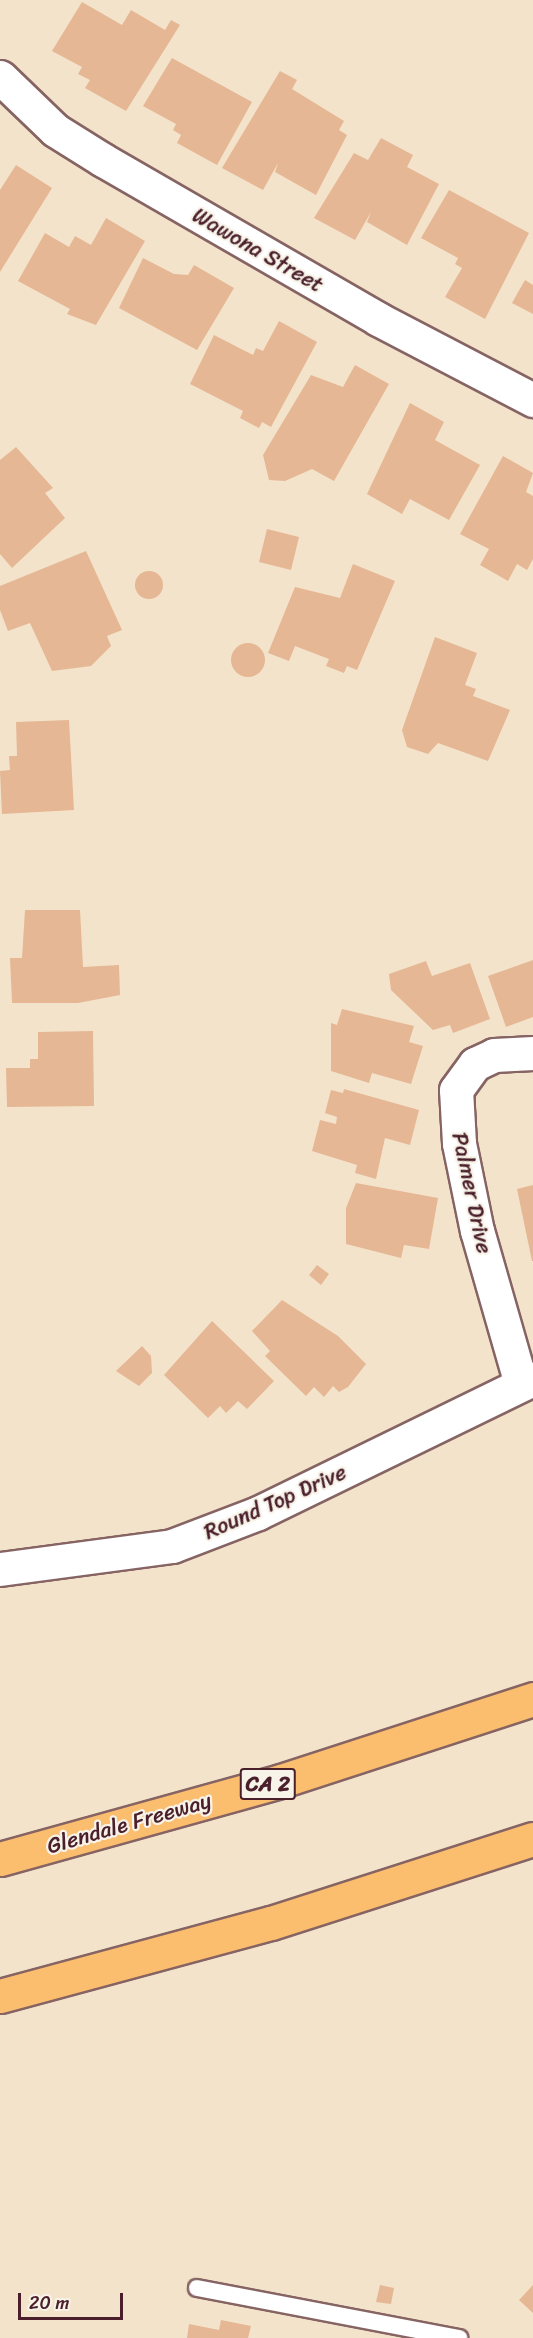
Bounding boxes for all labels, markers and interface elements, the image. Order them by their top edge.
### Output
street label: Wawona Street [188,202,328,298]
street label: Palmer Drive [446,1130,498,1256]
street label: Round Top Drive [199,1459,351,1545]
road number: CA 2 [240,1766,296,1802]
street label: Glendale Freeway [44,1787,214,1859]
scale bar [21,2281,126,2319]
text: 20 m [29,2287,69,2319]

